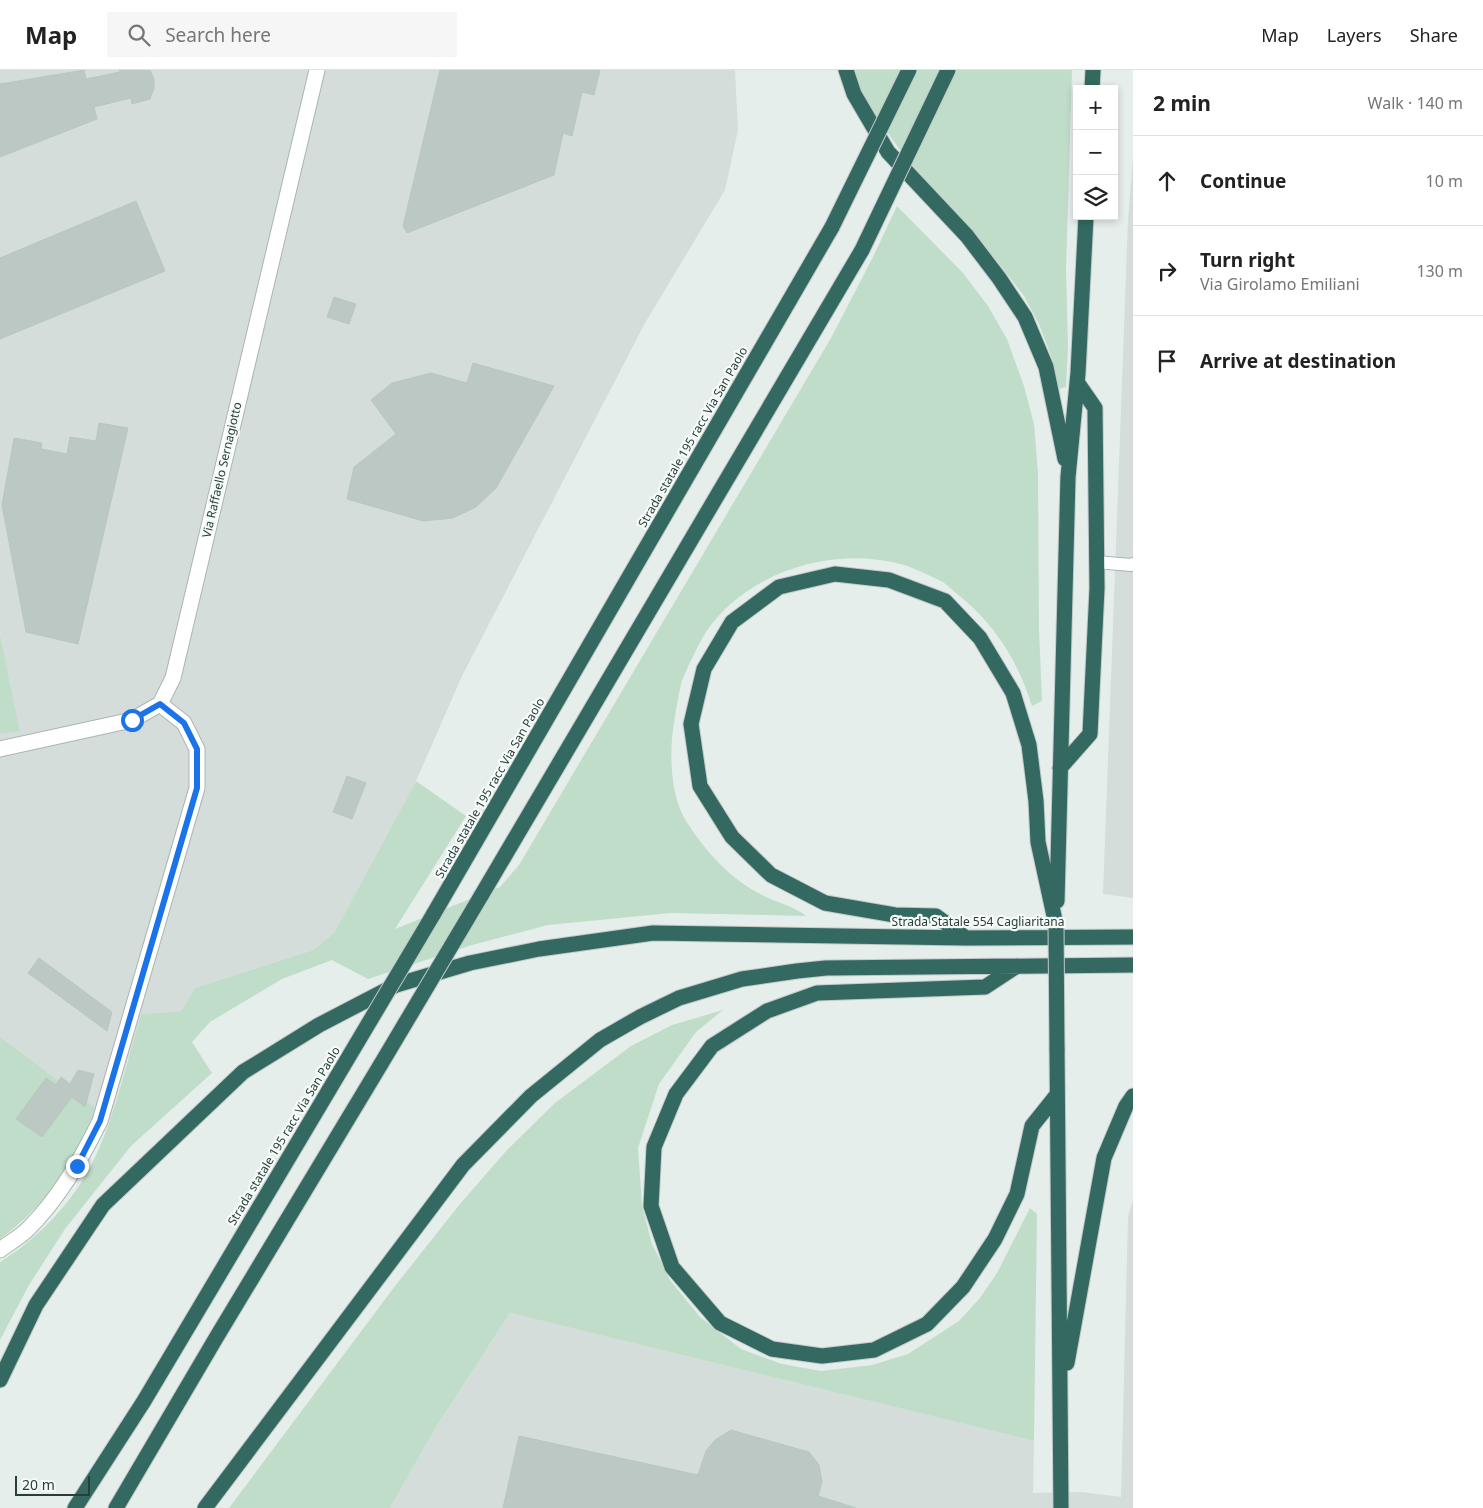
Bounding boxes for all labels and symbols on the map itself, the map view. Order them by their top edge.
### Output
street label: Strada statale 195 racc Via San Paolo [634,343,751,530]
street label: Via Raffaello Sernagiotto [198,400,245,539]
street label: Strada statale 195 racc Via San Paolo [431,694,548,881]
route start [121,709,144,732]
street label: Strada Statale 554 Cagliaritana [892,913,1064,930]
street label: Strada statale 195 racc Via San Paolo [223,1043,344,1228]
route end [66,1155,89,1178]
scale bar [15,1473,90,1496]

